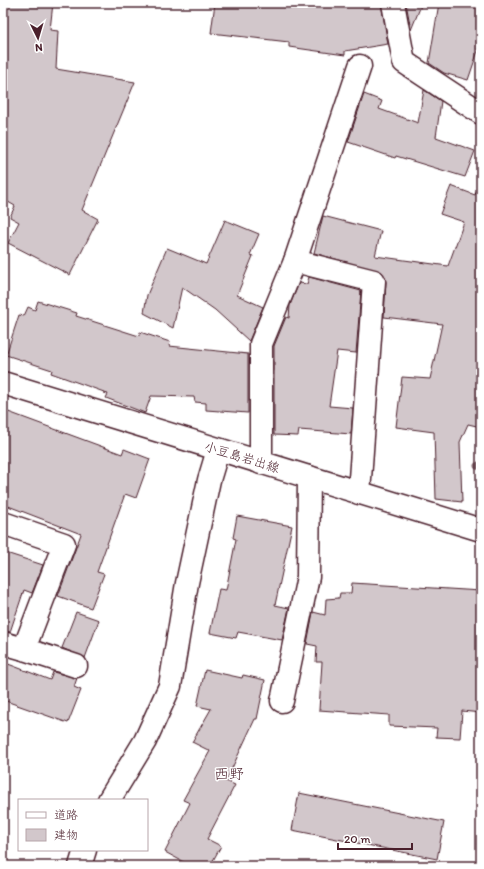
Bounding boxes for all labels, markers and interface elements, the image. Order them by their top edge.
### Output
north arrow [18,18,58,58]
text: N [35,41,43,54]
street label: 小豆島岩出線 [203,438,282,476]
district label: 西野 [214,765,244,783]
legend [18,799,148,851]
text: 道路 [54,808,78,822]
scale bar [338,825,412,851]
text: 建物 [54,828,78,842]
text: 20 m [344,832,371,846]

